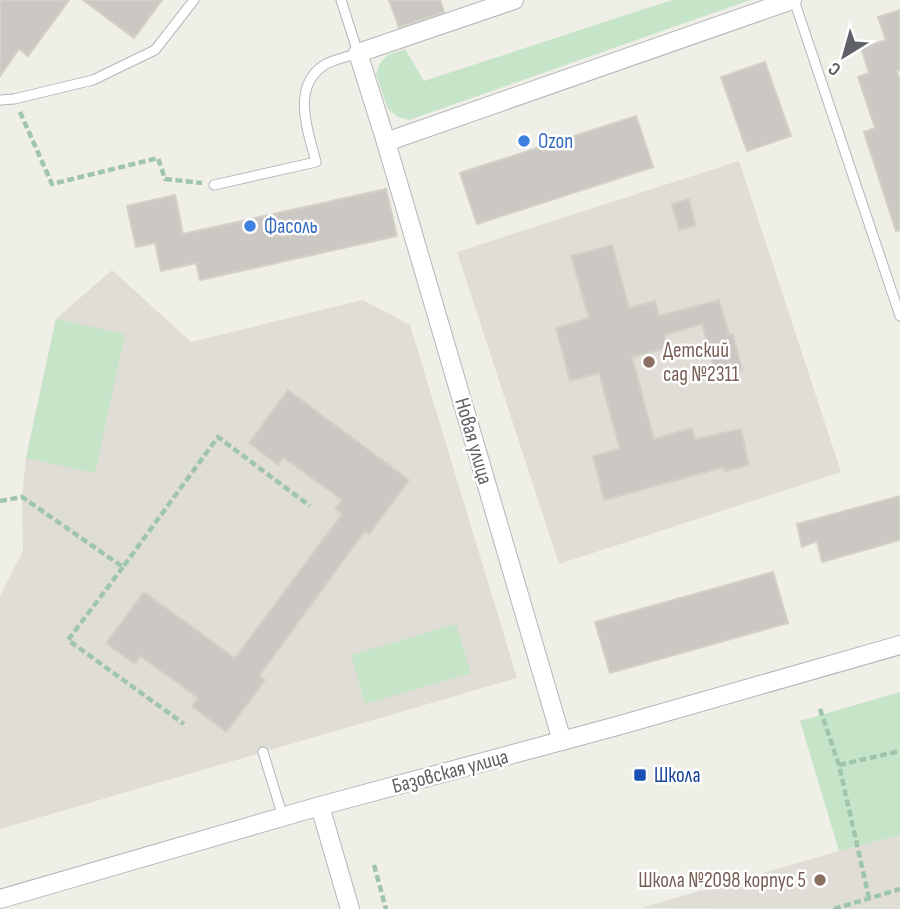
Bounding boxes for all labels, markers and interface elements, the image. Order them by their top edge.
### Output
north arrow [809,21,879,91]
text: С [824,56,845,80]
place label: Ozon [538,129,573,154]
marker: Ozon [516,133,532,149]
place label: Фасоль [264,214,318,239]
marker: Фасоль [242,218,258,234]
place label: Детский сад №2311 [663,338,740,387]
marker: Детский сад №2311 [641,354,657,370]
street label: Новая улица [449,395,498,487]
street label: Базовская улица [389,744,511,799]
place label: Школа [654,763,701,788]
marker: Школа [632,767,648,783]
place label: Школа №2098 корпус 5 [638,868,806,893]
marker: Школа №2098 корпус 5 [812,872,828,888]

